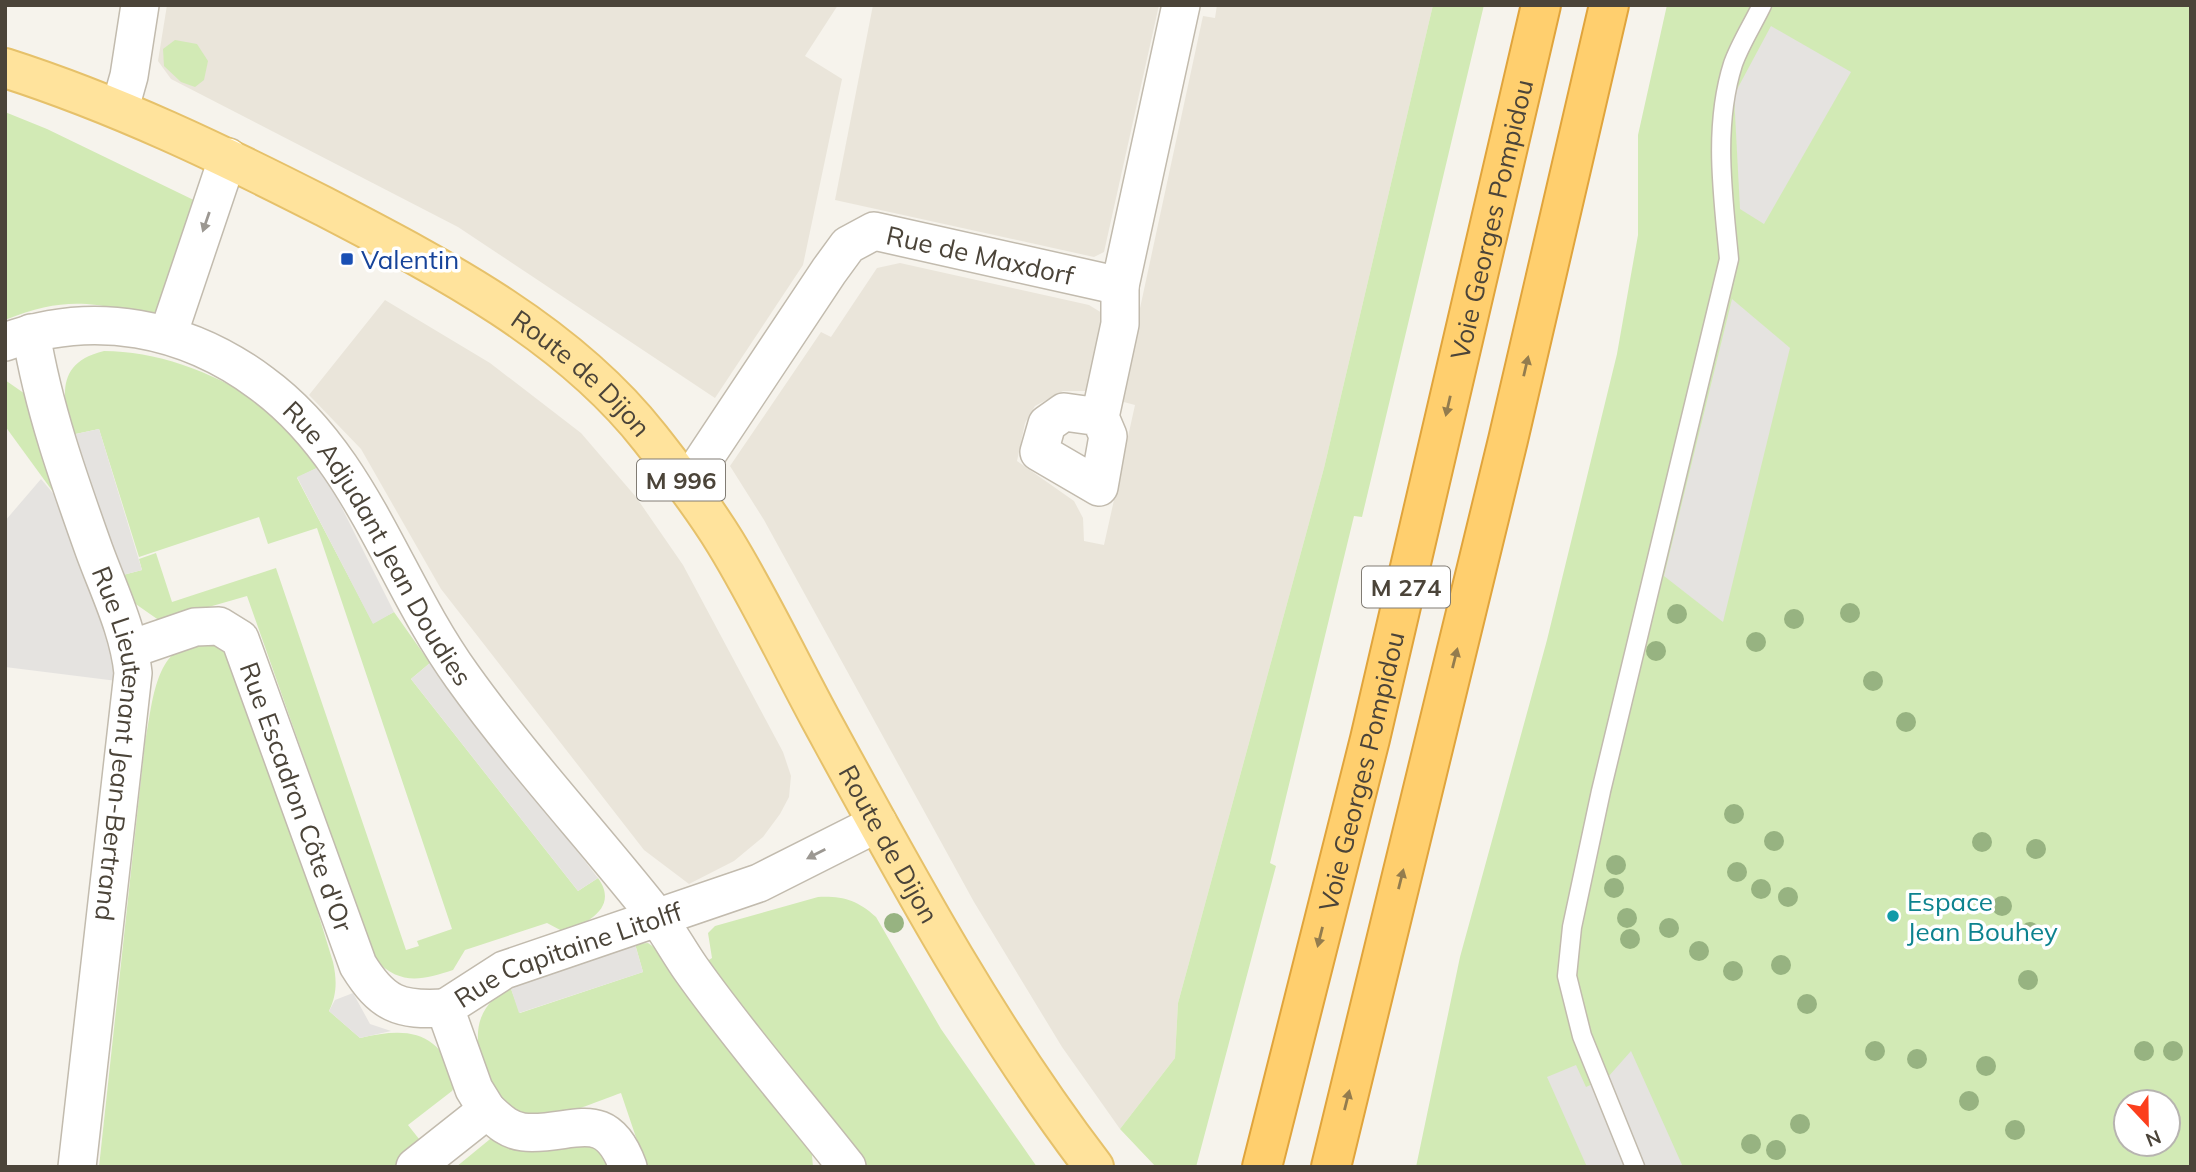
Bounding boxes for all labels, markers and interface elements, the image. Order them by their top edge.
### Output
street label: Voie Georges Pompidou [1442,76,1540,363]
one-way arrow [200,212,211,233]
street label: Rue de Maxdorf [883,218,1079,292]
place label: Valentin [361,243,459,276]
marker: Valentin [339,251,355,267]
street label: Route de Dijon [505,302,658,443]
one-way arrow [1520,355,1531,377]
street label: Rue Adjudant Jean Doudies [276,393,480,692]
one-way arrow [1442,395,1453,417]
road number: M 996 [637,460,725,500]
street label: Rue Lieutenant Jean-Bertrand [85,561,150,923]
road number: M 274 [1362,566,1450,608]
street label: Voie Georges Pompidou [1311,628,1411,915]
one-way arrow [1450,647,1461,669]
street label: Rue Escadron Côte d'Or [233,657,361,937]
street label: Route de Dijon [832,759,947,929]
one-way arrow [806,847,826,859]
one-way arrow [1396,868,1407,890]
place label: Espace Jean Bouhey [1907,885,2058,948]
street label: Rue Capitaine Litolff [448,894,687,1014]
marker: Espace Jean Bouhey [1885,908,1901,924]
one-way arrow [1314,926,1325,948]
north arrow [2112,1088,2182,1158]
one-way arrow [1342,1089,1353,1111]
text: N [2142,1125,2165,1153]

